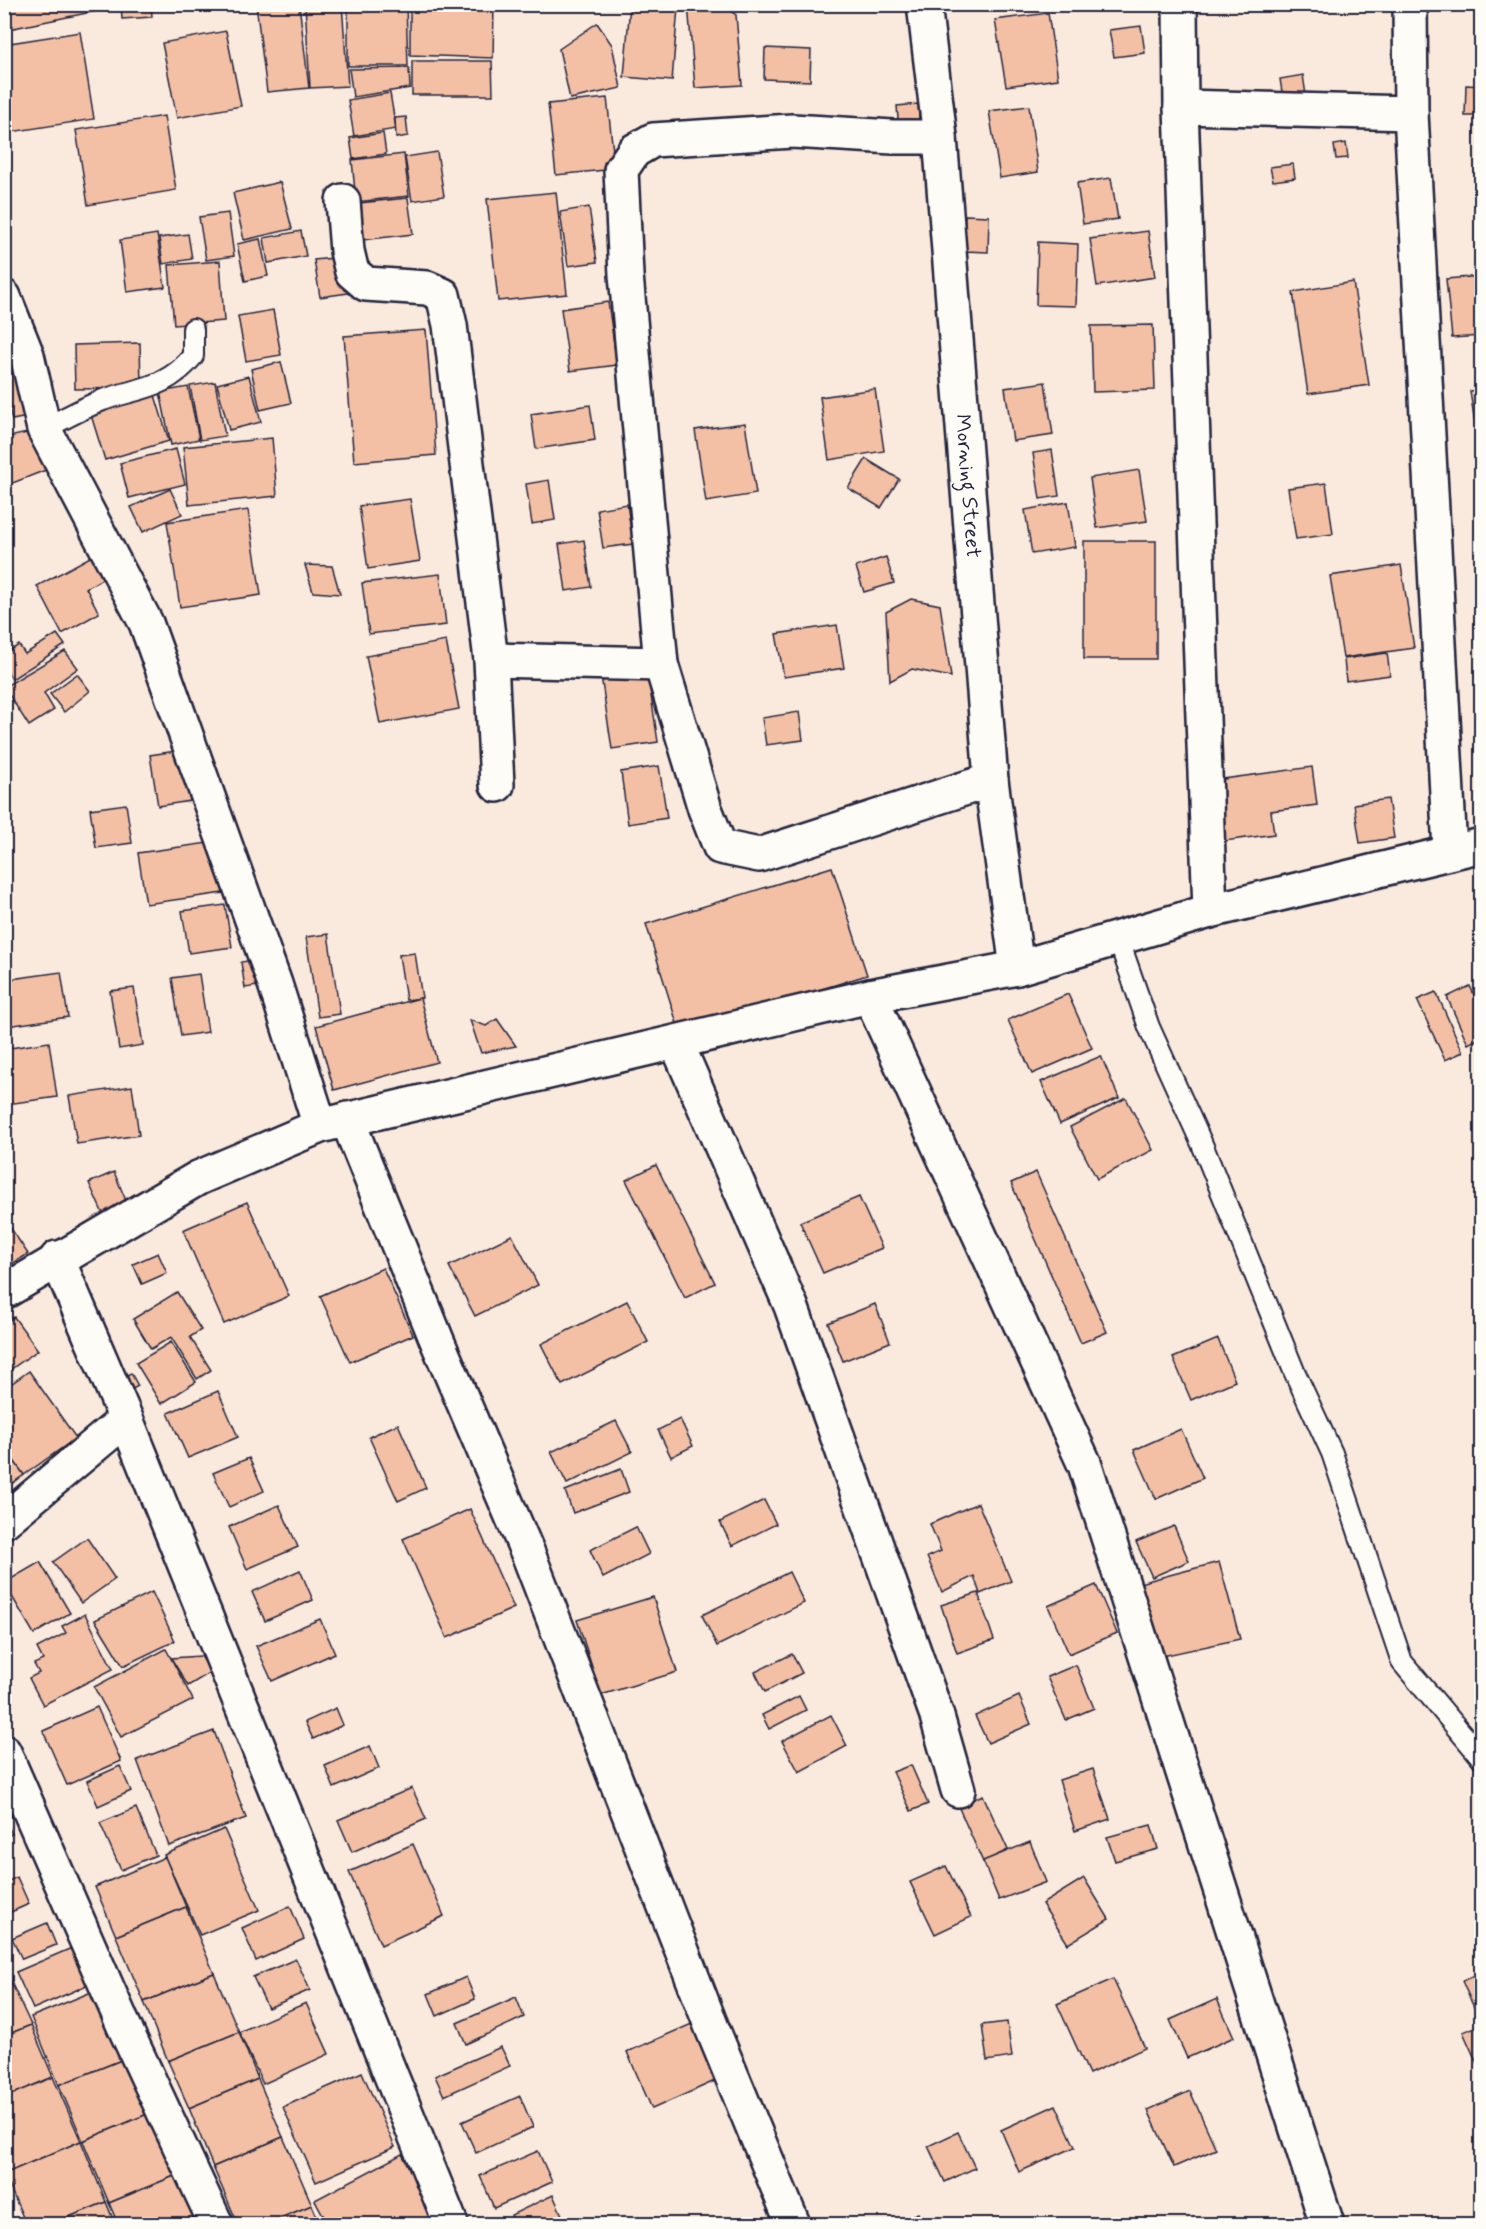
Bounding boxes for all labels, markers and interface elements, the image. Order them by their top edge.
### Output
street label: Morning Street [948,413,987,559]

